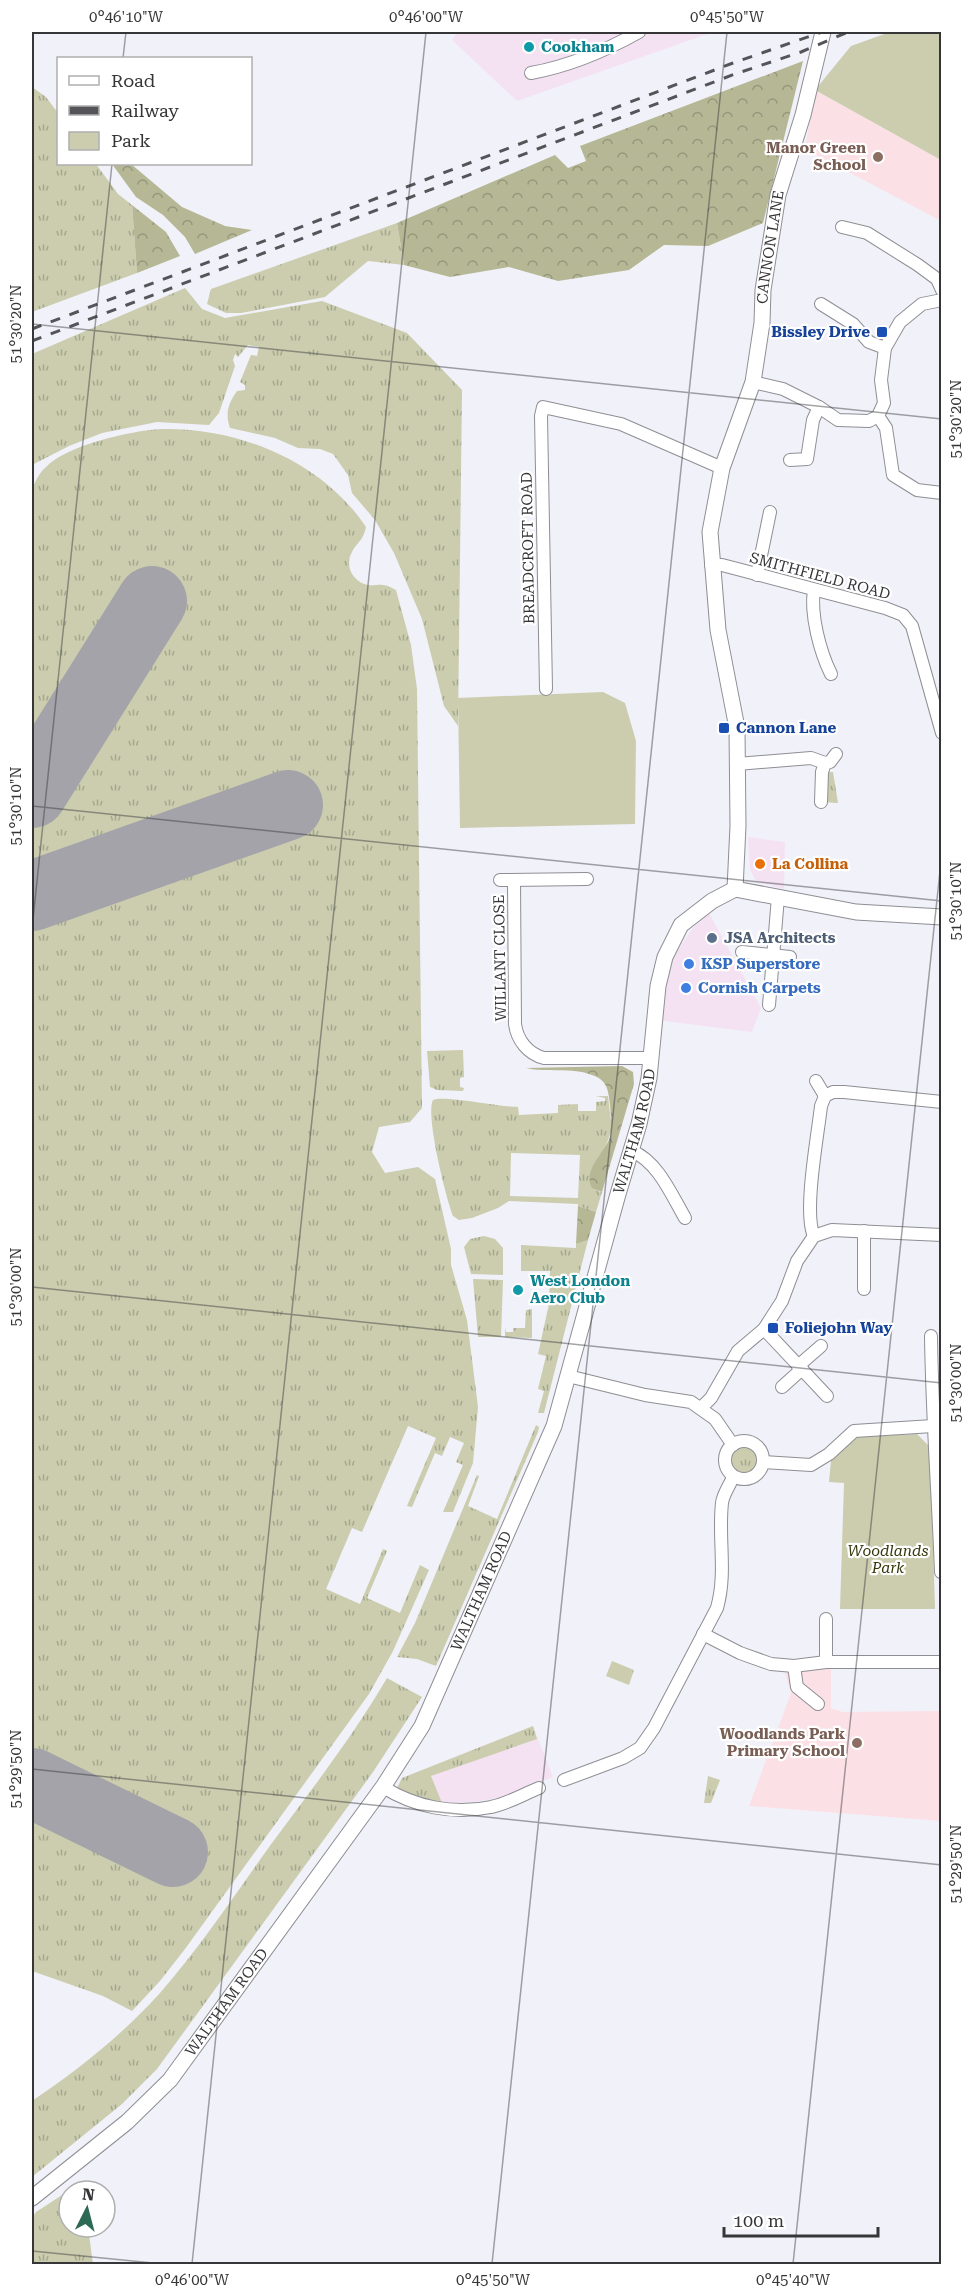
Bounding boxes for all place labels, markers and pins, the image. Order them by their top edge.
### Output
place label: Cookham [541,38,615,56]
marker: Cookham [522,40,536,54]
place label: Manor Green School [766,139,866,174]
marker: Manor Green School [871,150,885,164]
place label: Bissley Drive [771,323,870,341]
marker: Bissley Drive [875,325,889,339]
place label: Cannon Lane [736,719,837,737]
marker: Cannon Lane [717,721,731,735]
place label: La Collina [772,855,849,873]
marker: La Collina [753,857,767,871]
place label: JSA Architects [724,929,836,947]
marker: JSA Architects [705,931,719,945]
place label: KSP Superstore [701,955,821,973]
marker: KSP Superstore [682,957,696,971]
place label: Cornish Carpets [698,979,821,997]
marker: Cornish Carpets [679,981,693,995]
place label: West London Aero Club [530,1272,630,1307]
marker: West London Aero Club [511,1283,525,1297]
place label: Foliejohn Way [785,1319,892,1337]
marker: Foliejohn Way [766,1321,780,1335]
place label: Woodlands Park Primary School [720,1725,846,1760]
marker: Woodlands Park Primary School [850,1736,864,1750]

